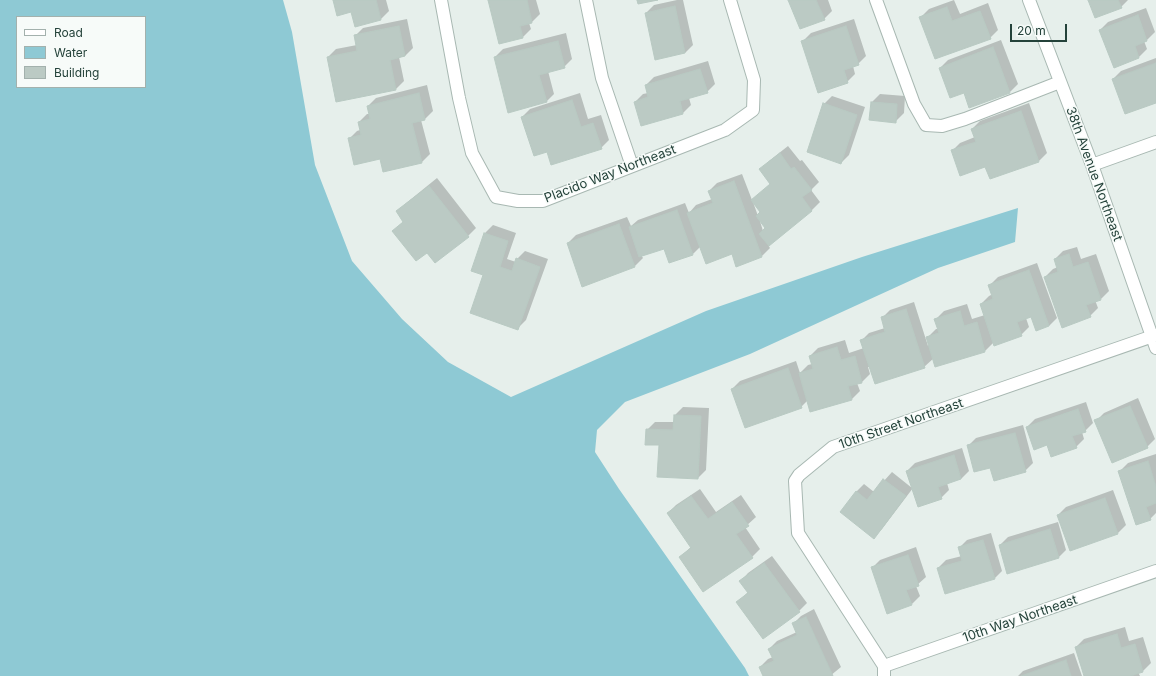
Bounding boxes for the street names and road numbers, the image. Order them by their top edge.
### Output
street label: 38th Avenue Northeast [1062,105,1126,243]
street label: Placido Way Northeast [542,142,678,206]
street label: 10th Street Northeast [837,395,965,453]
street label: 10th Way Northeast [961,592,1079,646]

